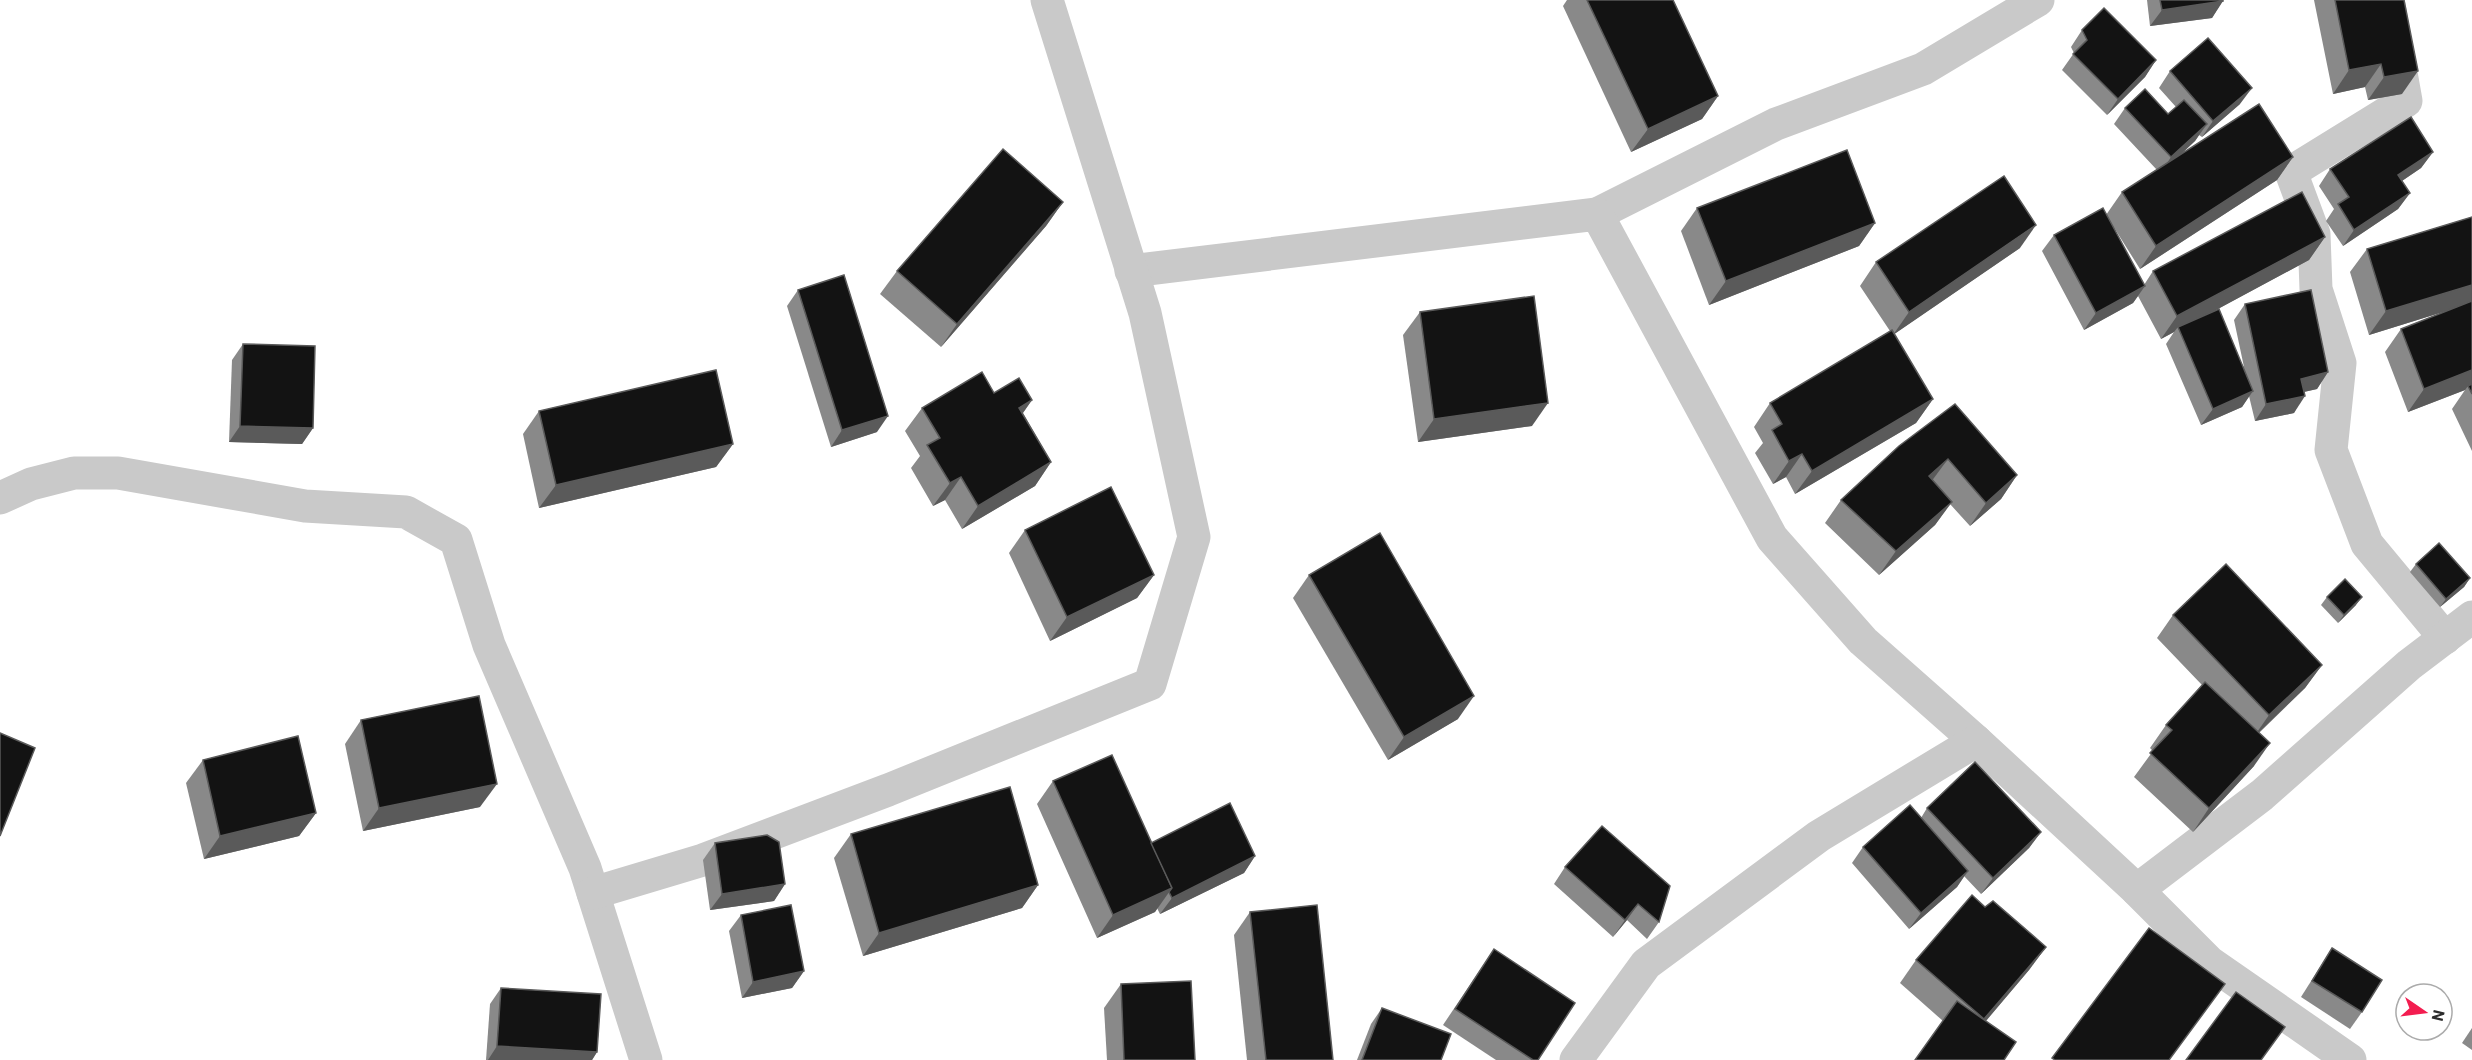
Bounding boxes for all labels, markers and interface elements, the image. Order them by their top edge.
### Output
north arrow [2394,982,2454,1042]
text: N [2429,1008,2450,1023]

